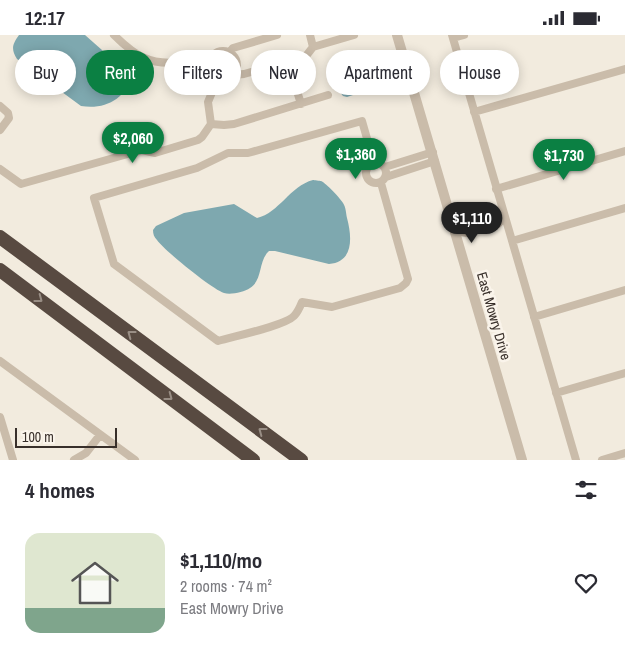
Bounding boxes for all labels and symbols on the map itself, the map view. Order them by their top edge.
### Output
pin: $2,060 [92,121,174,164]
pin: $1,360 [315,137,397,180]
pin: $1,730 [523,139,605,181]
pin: $1,110 [431,201,513,244]
street label: East Mowry Drive [473,270,515,362]
one-way arrow [33,294,42,302]
one-way arrow [127,331,137,340]
one-way arrow [163,391,173,400]
scale bar [15,425,118,448]
one-way arrow [258,428,268,437]

